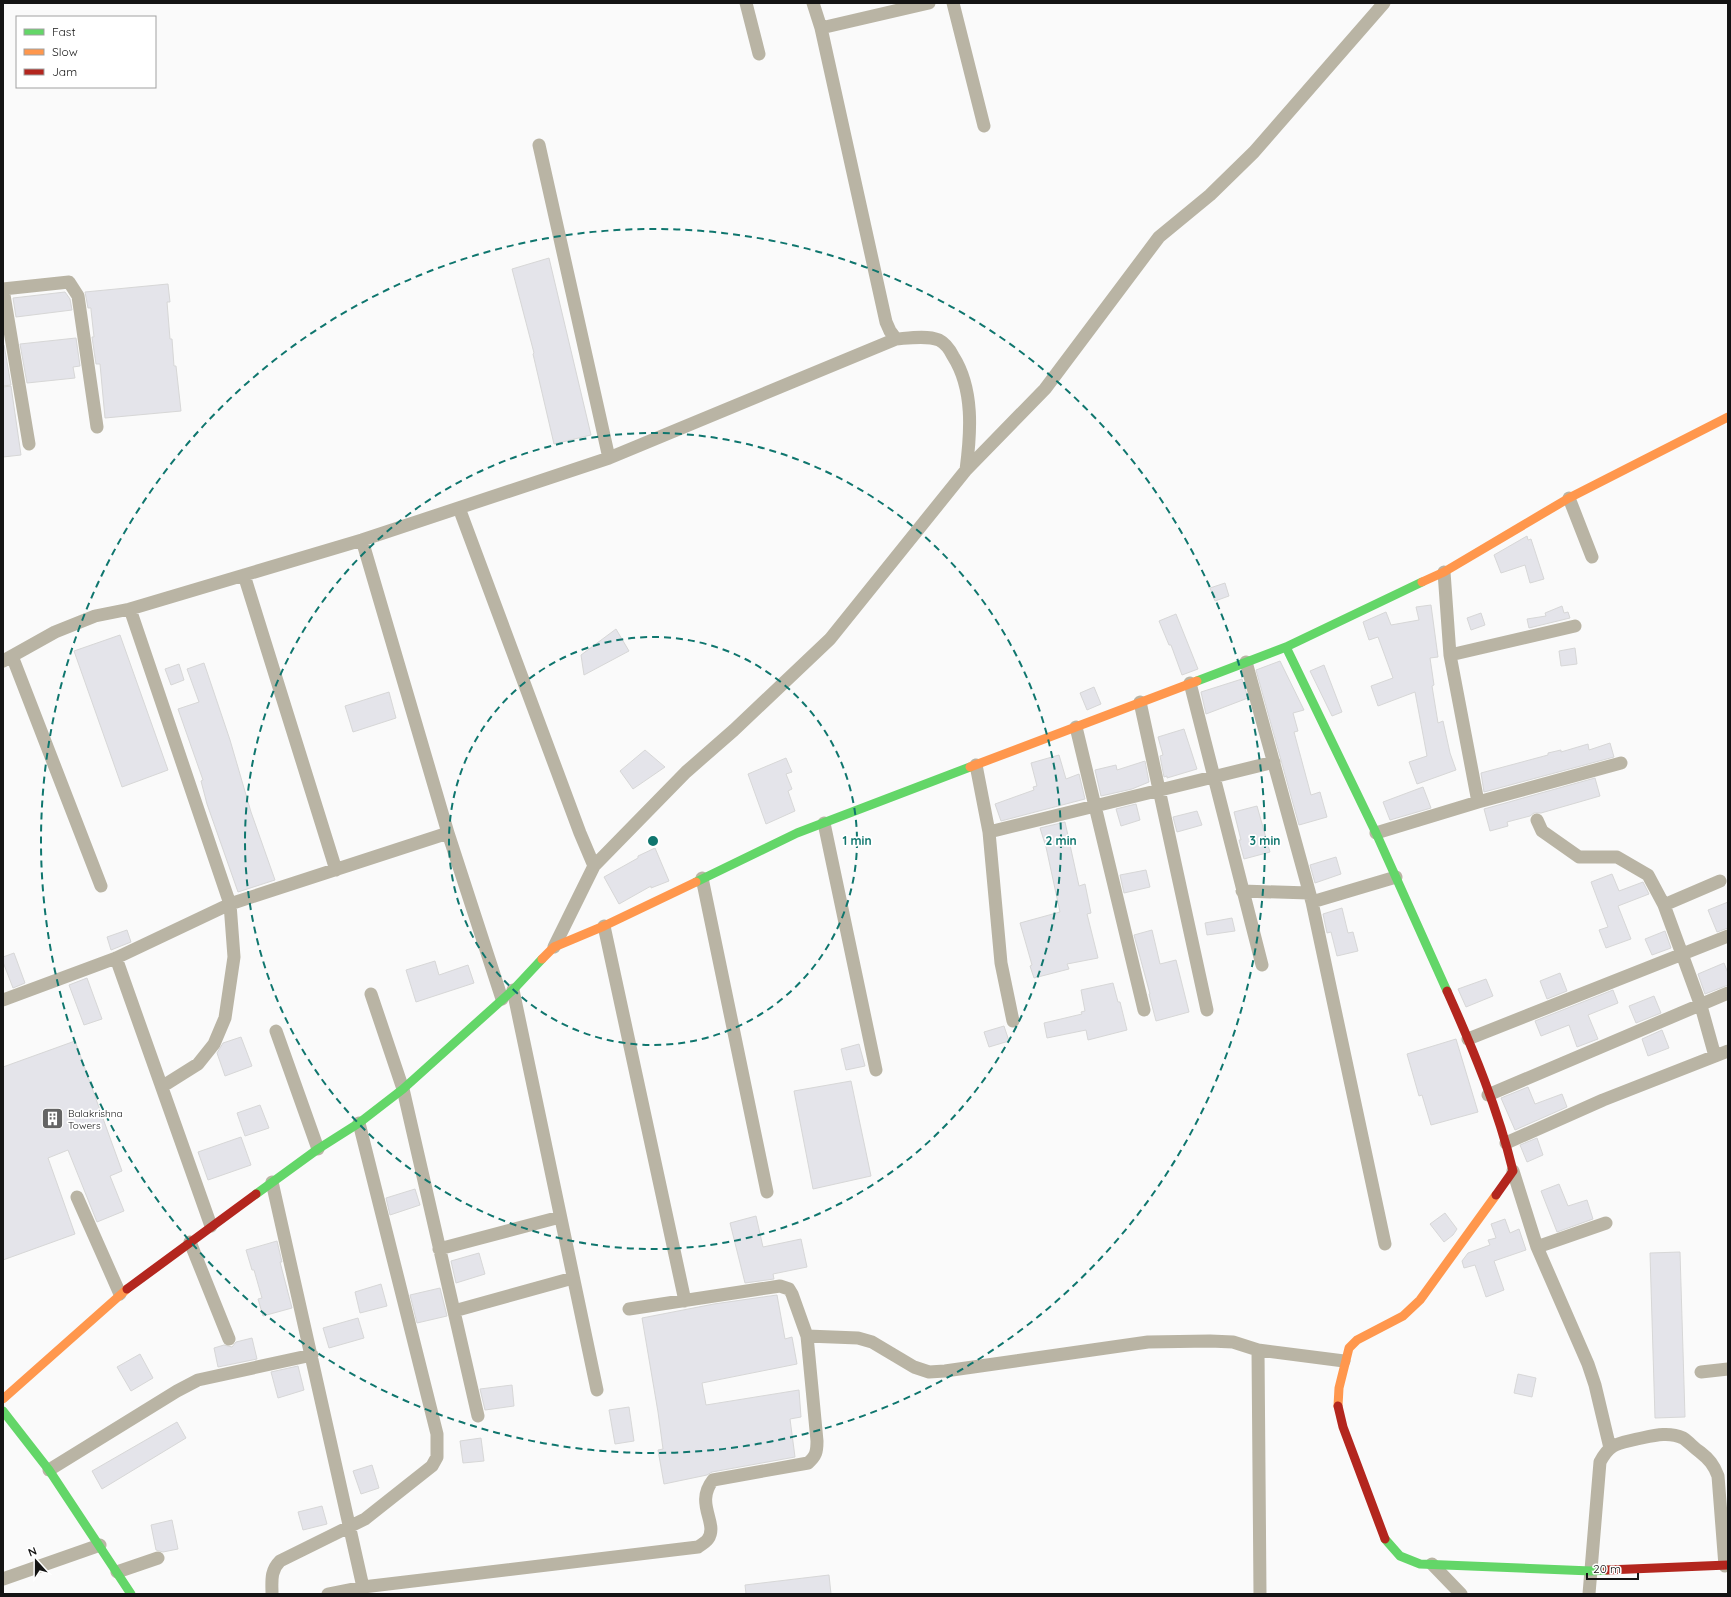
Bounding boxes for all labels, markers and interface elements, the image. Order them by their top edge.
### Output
legend [16,16,156,88]
text: Fast [52,24,76,39]
text: Slow [52,44,78,59]
text: Jam [52,64,77,79]
text: 1 min [842,833,872,848]
text: 2 min [1045,833,1077,848]
text: 3 min [1250,833,1280,848]
centre of rings [646,834,660,848]
building icon: Balakrishna Towers [40,1106,66,1132]
place label: Balakrishna Towers [68,1107,122,1132]
north arrow [16,1541,56,1581]
text: N [26,1544,39,1560]
scale bar [1587,1555,1638,1581]
text: 20 m [1593,1561,1621,1576]

